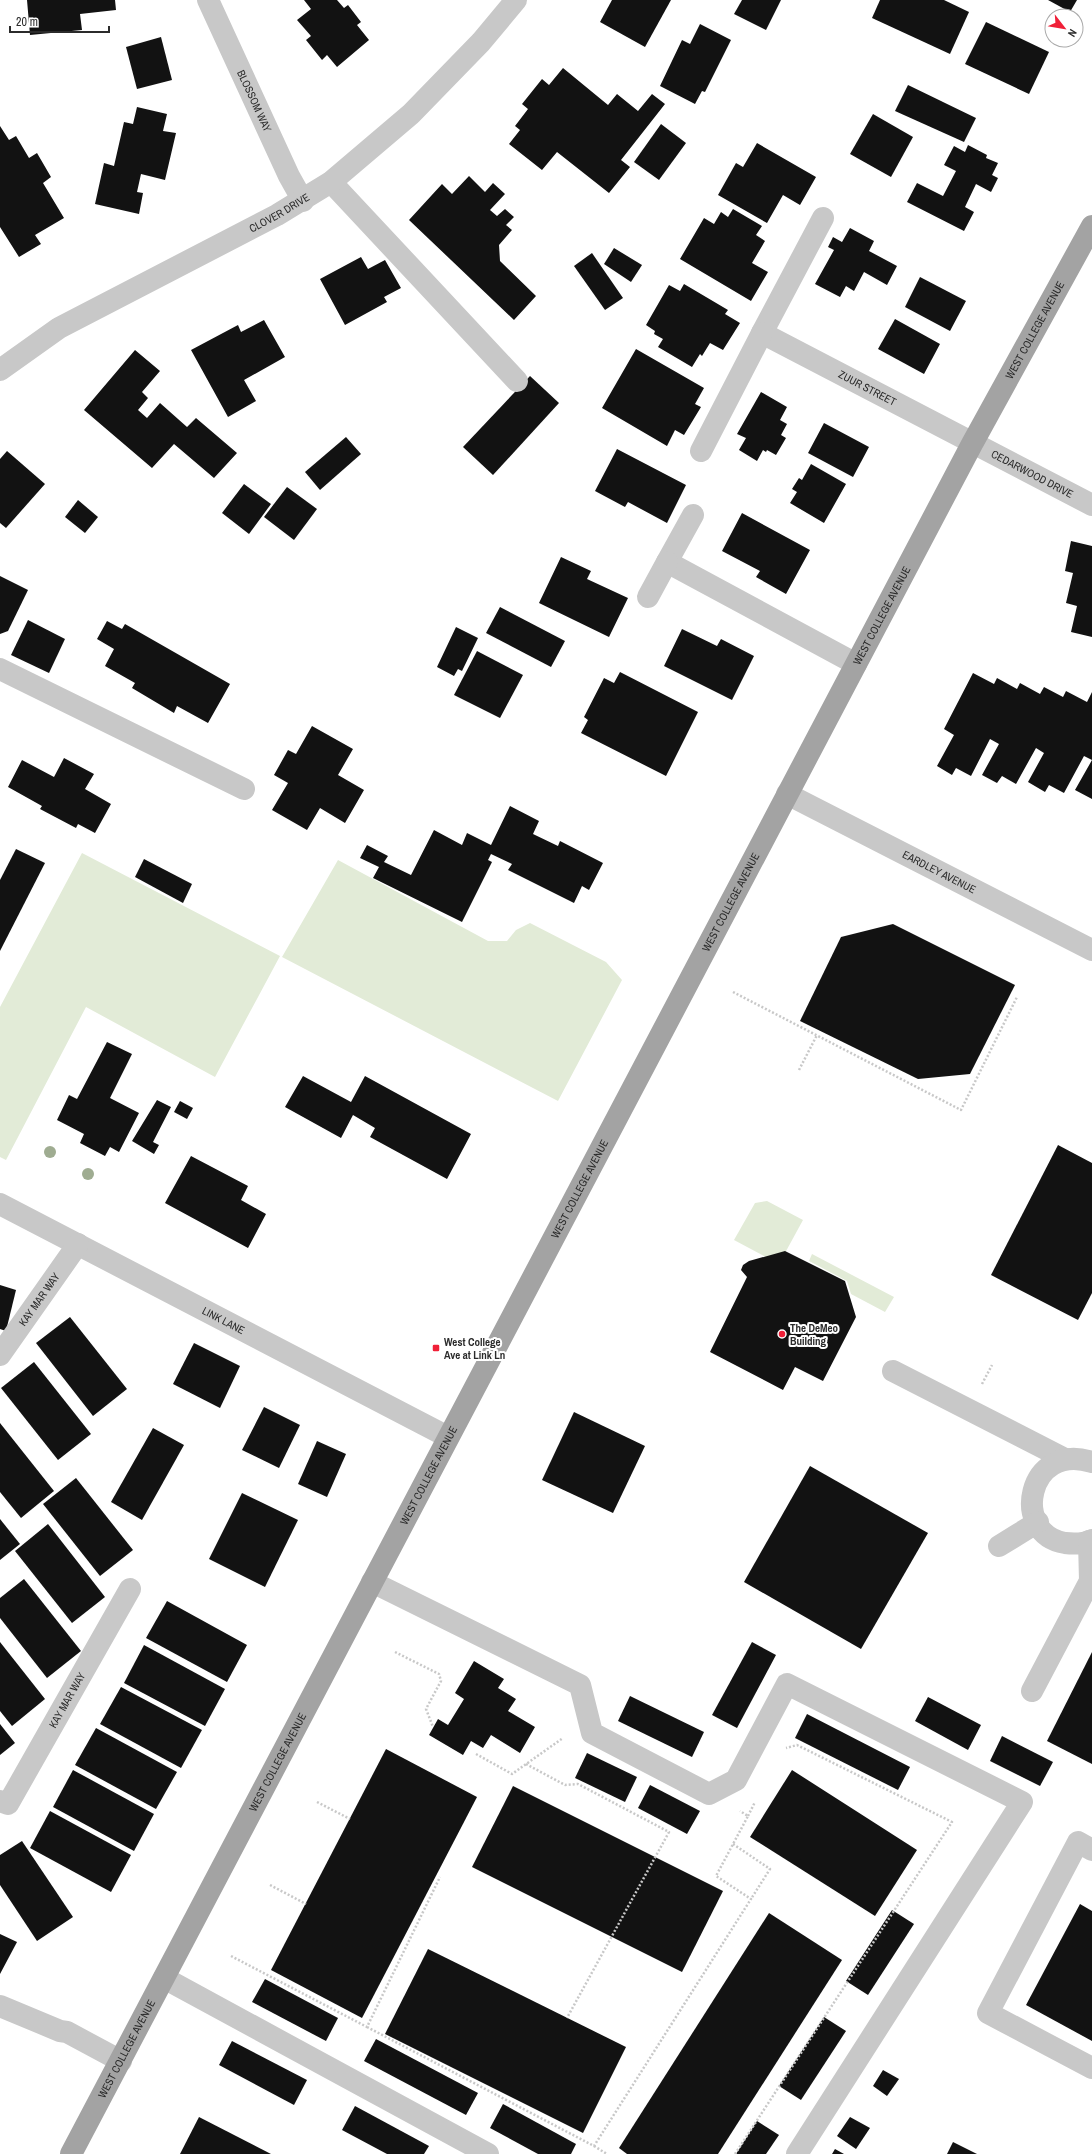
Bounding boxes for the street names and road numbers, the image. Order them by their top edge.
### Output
street label: BLOSSOM WAY [234,68,275,134]
street label: CLOVER DRIVE [247,190,312,235]
street label: WEST COLLEGE AVENUE [1002,279,1067,381]
street label: ZUUR STREET [836,367,899,409]
street label: CEDARWOOD DRIVE [989,447,1076,501]
street label: WEST COLLEGE AVENUE [850,564,913,667]
street label: EARDLEY AVENUE [900,847,978,896]
street label: WEST COLLEGE AVENUE [699,850,762,954]
street label: WEST COLLEGE AVENUE [548,1137,611,1241]
street label: KAY MAR WAY [16,1270,63,1329]
street label: LINK LANE [200,1303,247,1337]
street label: WEST COLLEGE AVENUE [397,1424,460,1527]
street label: KAY MAR WAY [46,1670,88,1730]
street label: WEST COLLEGE AVENUE [246,1710,309,1814]
street label: WEST COLLEGE AVENUE [95,1997,158,2100]

